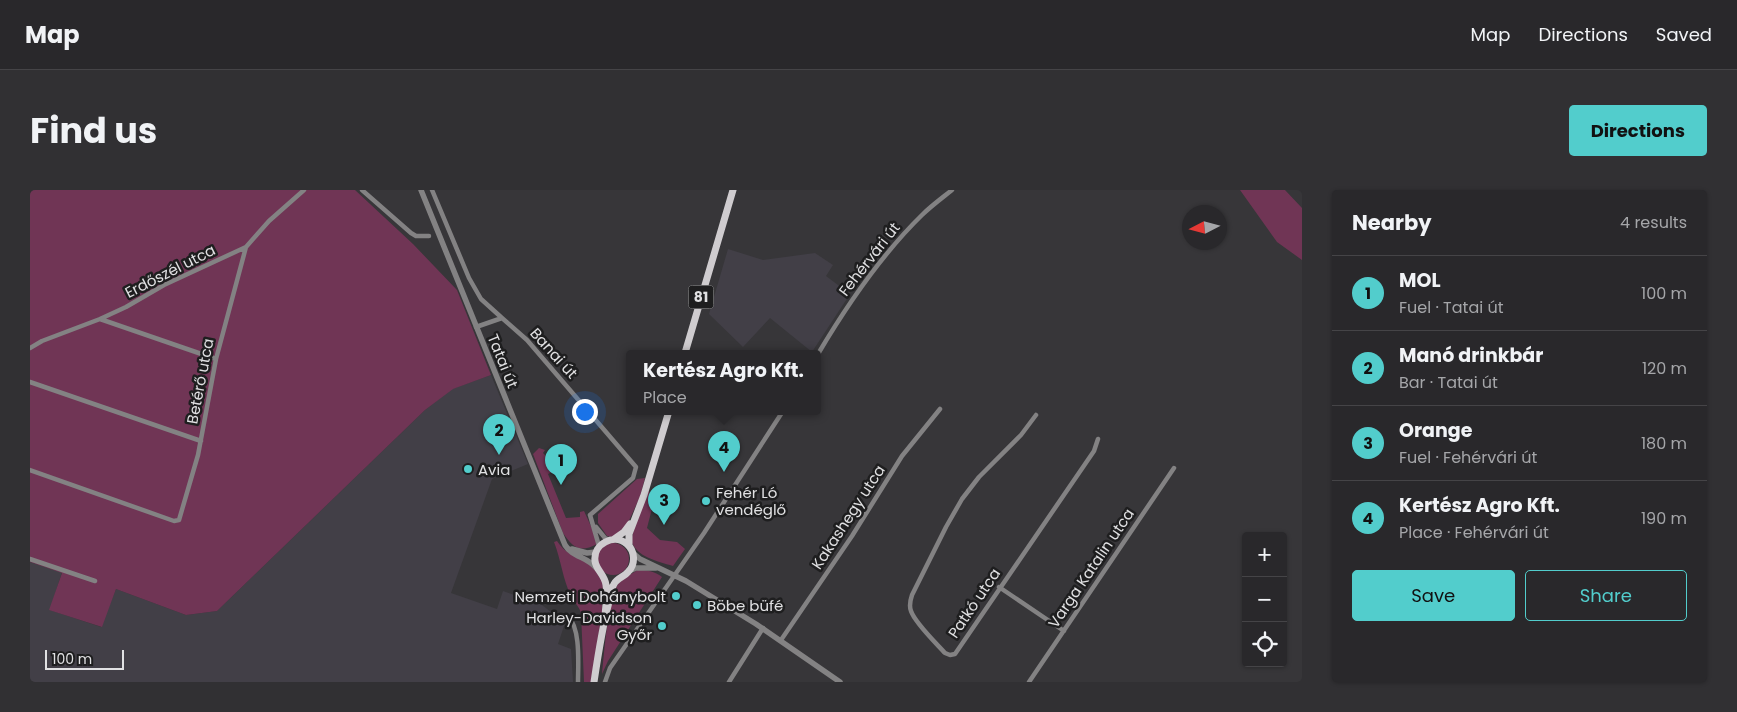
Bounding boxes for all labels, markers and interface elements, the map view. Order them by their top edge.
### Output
text: Map [25,18,80,51]
text: Map [1471,22,1510,47]
text: Directions [1538,22,1628,47]
text: Saved [1656,22,1712,47]
button: Directions [1569,105,1707,156]
text: Find us [30,106,157,155]
north arrow [1182,205,1227,250]
text: Nearby [1352,208,1432,237]
text: 4 results [1620,211,1687,234]
street label: Fehérvári út [834,218,904,300]
street label: Erdőszél utca [121,239,219,303]
text: MOL [1399,267,1440,294]
text: 1 [1365,282,1371,305]
text: 100 m [1641,282,1687,305]
road number: 81 [688,285,714,308]
text: Fuel · Tatai út [1399,296,1503,319]
street label: Banai út [526,323,582,383]
street label: Tatai út [483,331,523,391]
street label: Betérő utca [181,336,219,426]
text: Manó drinkbár [1399,342,1543,369]
popup [626,350,821,415]
text: Kertész Agro Kft. [643,357,804,384]
text: 2 [1363,357,1373,380]
text: 120 m [1642,357,1687,380]
text: Bar · Tatai út [1399,371,1498,394]
text: Place [643,386,687,409]
your location [572,399,598,425]
pin: 2 [483,414,515,455]
text: Orange [1399,417,1472,444]
pin: 4 [708,431,740,472]
text: 3 [1363,432,1373,455]
text: 180 m [1641,432,1687,455]
pin: 1 [545,444,577,485]
text: Fuel · Fehérvári út [1399,446,1537,469]
place label: Avia [478,459,510,480]
street label: Kakashegy utca [806,461,890,573]
marker: Avia [462,463,474,475]
place label: Fehér Ló vendéglő [716,482,786,520]
pin: 3 [648,484,680,525]
text: Kertész Agro Kft. [1399,492,1560,519]
marker: Fehér Ló vendéglő [700,495,712,507]
street label: Varga Katalin utca [1043,504,1139,632]
text: 4 [1363,507,1373,530]
text: 190 m [1641,507,1687,530]
text: Place · Fehérvári út [1399,521,1549,544]
map controls [1242,532,1287,667]
button: + [1242,532,1287,577]
street label: Patkó utca [943,564,1005,642]
button: Save [1352,570,1515,621]
button: Share [1525,570,1687,621]
button: − [1242,577,1287,622]
place label: Nemzeti Dohánybolt [515,586,666,607]
marker: Nemzeti Dohánybolt [670,590,682,602]
place label: Böbe büfé [707,595,783,616]
marker: Böbe büfé [691,599,703,611]
place label: Harley-Davidson Győr [526,607,652,645]
marker: Harley-Davidson Győr [656,620,668,632]
button: locate [1242,622,1287,667]
scale bar [45,647,124,670]
text: 100 m [52,649,92,669]

